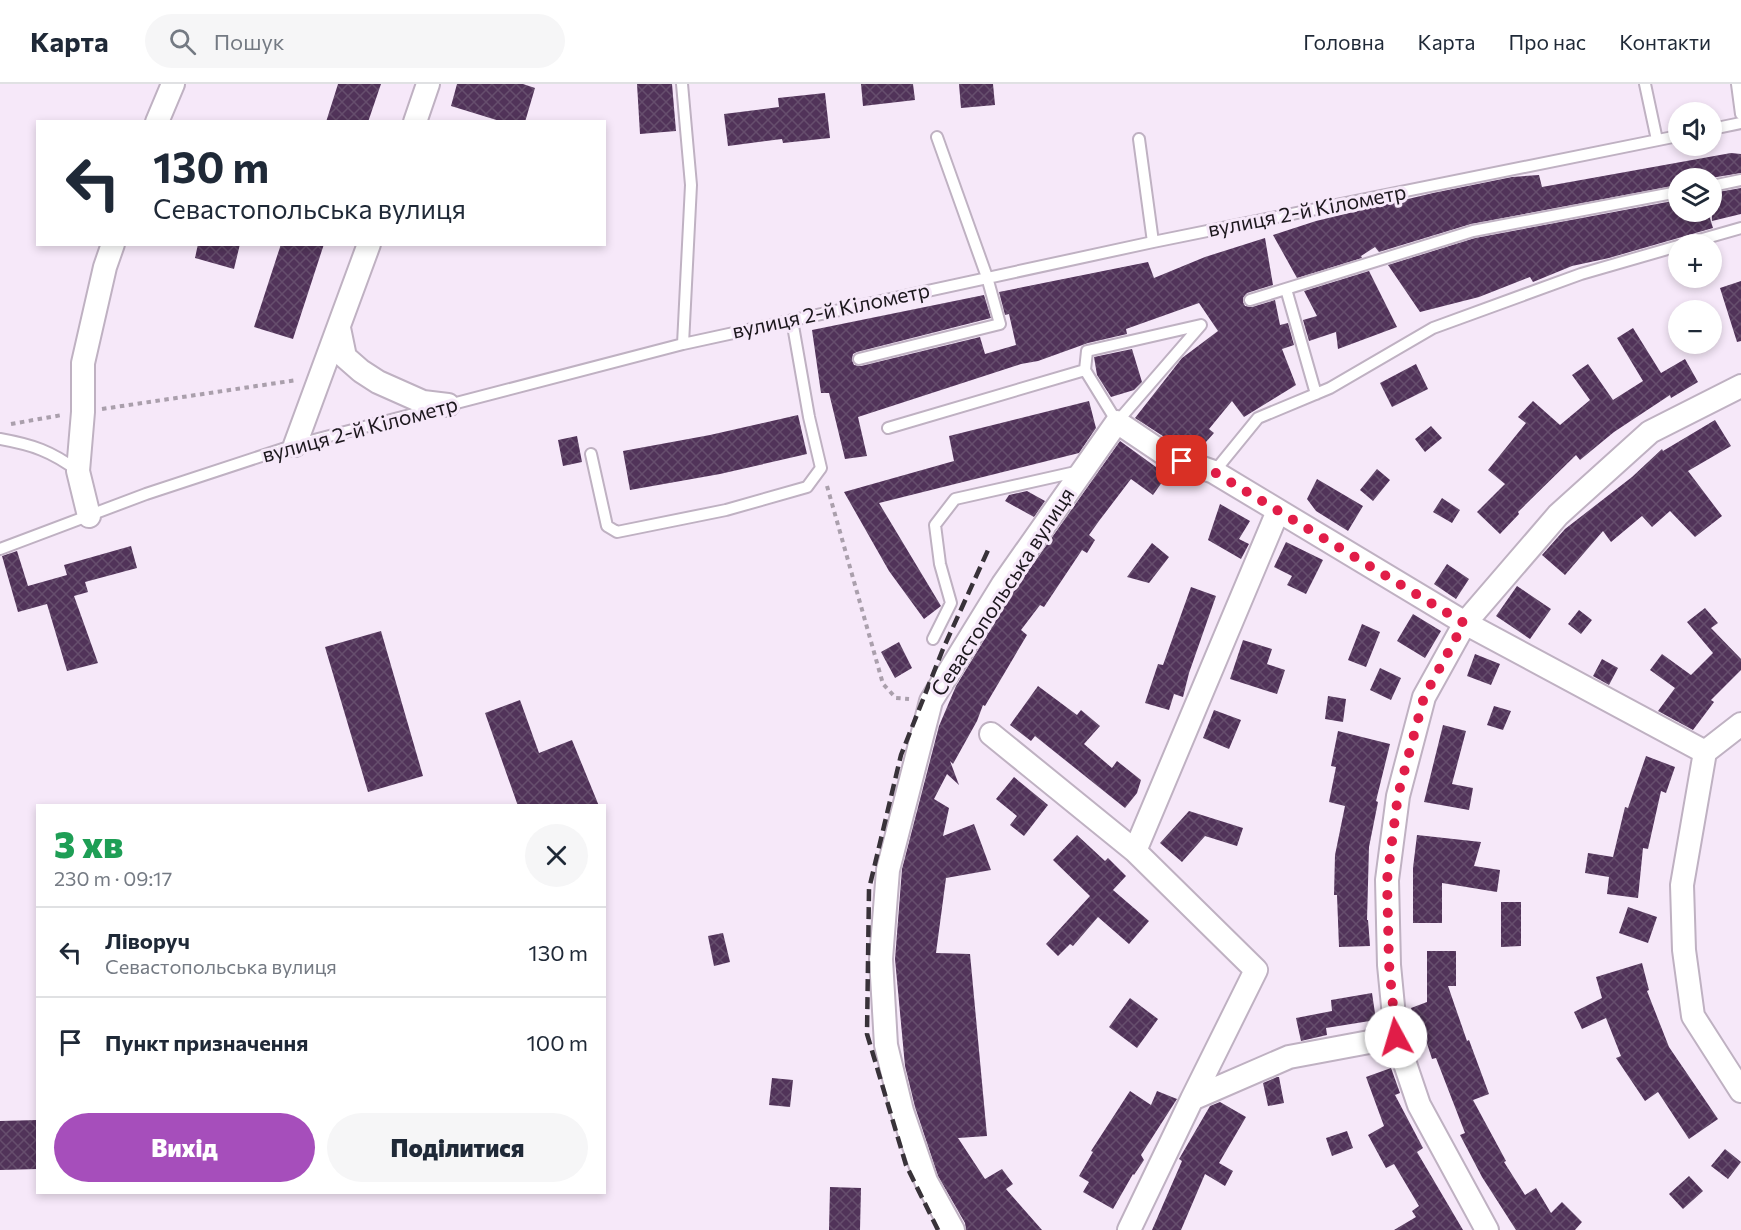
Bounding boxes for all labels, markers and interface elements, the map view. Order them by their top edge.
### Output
search box [145,14,565,68]
text: Карта [30,24,109,58]
icon: search [166,25,199,58]
text: Пошук [214,28,285,55]
text: Головна [1303,29,1385,54]
text: Карта [1418,29,1475,54]
text: Про нас [1508,29,1586,54]
text: Контакти [1619,29,1711,54]
map controls [1668,102,1722,354]
button: sound [1668,102,1722,156]
text: 130 m [153,140,269,192]
icon: left [54,144,132,222]
button: layers [1668,168,1722,222]
street label: вулиця 2-й Кілометр [1205,178,1408,241]
text: Севастопольська вулиця [153,192,466,225]
button: + [1668,234,1722,288]
street label: вулиця 2-й Кілометр [730,276,932,343]
button: − [1668,300,1722,354]
street label: вулиця 2-й Кілометр [259,390,460,467]
pin [1156,435,1207,486]
icon: arrive [1165,444,1198,477]
street label: Севастопольська вулиця [925,482,1079,700]
text: 3 хв [54,821,123,865]
button: close [525,824,588,887]
text: 230 m · 09:17 [54,866,172,890]
text: Ліворуч [105,927,190,954]
icon: left [54,936,87,969]
text: 130 m [528,939,588,966]
text: Севастопольська вулиця [105,954,337,978]
position arrow [1364,1005,1428,1069]
icon: arrive [54,1026,87,1059]
text: Пункт призначення [105,1029,308,1056]
text: 100 m [526,1029,588,1056]
button: Вихід [54,1113,315,1182]
button: Поділитися [327,1113,588,1182]

